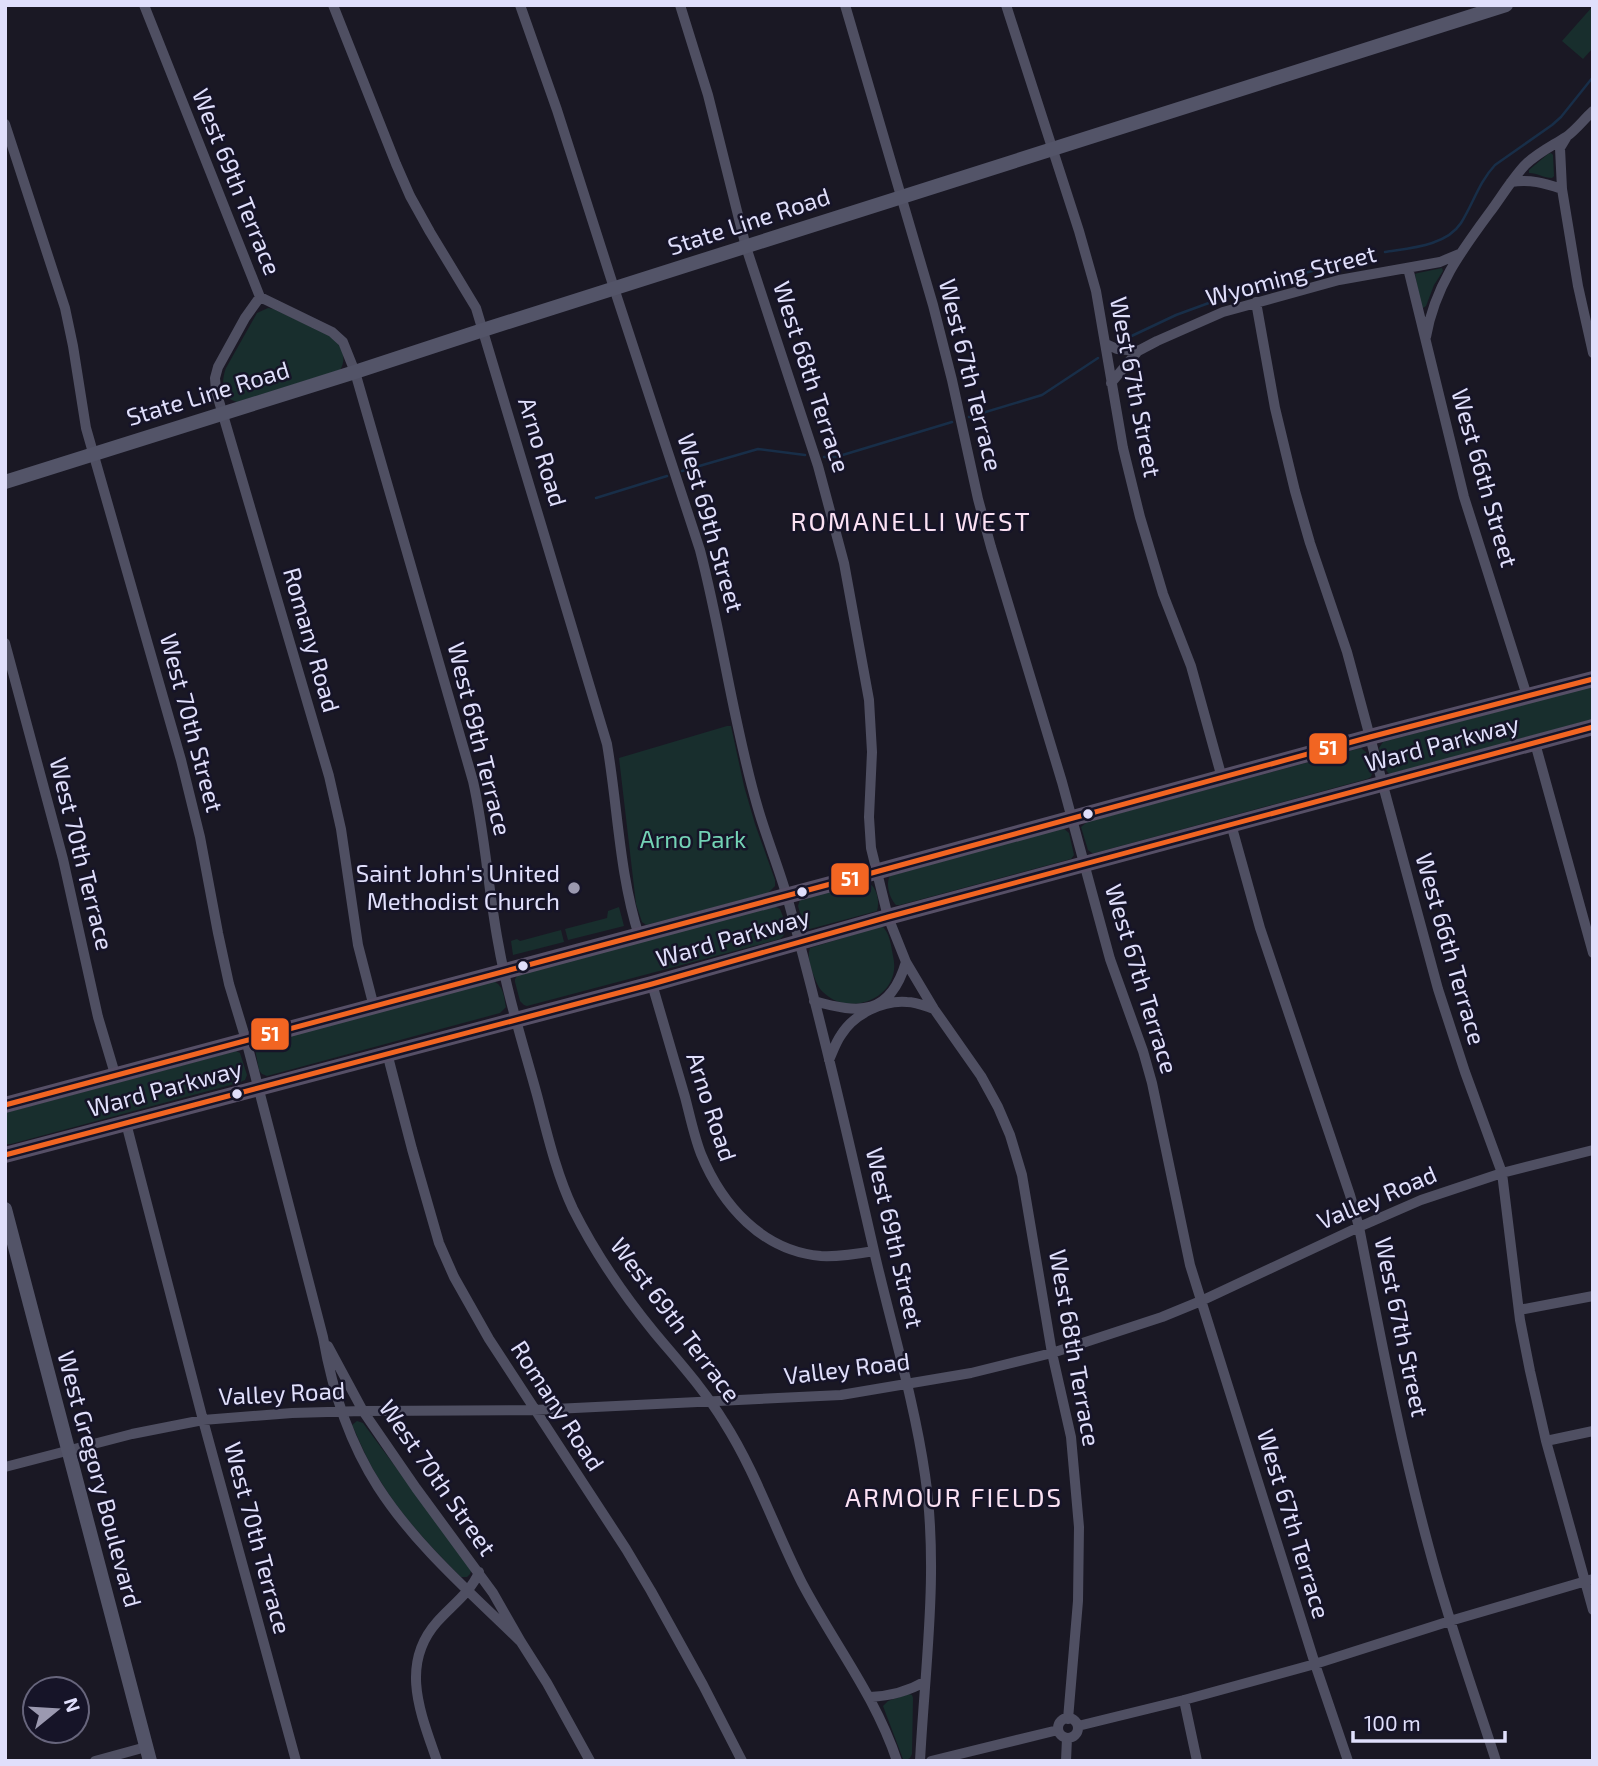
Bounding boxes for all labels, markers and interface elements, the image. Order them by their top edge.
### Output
street label: West 69th Terrace [187,84,288,279]
street label: State Line Road [664,181,833,260]
street label: Wyoming Street [1202,238,1379,311]
street label: West 67th Terrace [934,276,1009,474]
street label: West 68th Terrace [768,277,857,476]
street label: West 67th Street [1105,294,1168,479]
street label: State Line Road [123,354,293,431]
street label: West 66th Street [1446,385,1525,570]
street label: Arno Road [513,393,574,510]
street label: West 69th Street [672,430,751,615]
district label: ROMANELLI WEST [790,505,1032,536]
street label: Romany Road [278,564,347,715]
street label: West 70th Street [155,630,230,815]
street label: West 69th Terrace [442,639,519,838]
street label: Ward Parkway [1361,708,1522,777]
line badge: 51 [1308,732,1348,765]
text: 51 [1319,736,1337,759]
street label: West 70th Terrace [44,754,120,953]
unlabelled marker [1081,807,1095,821]
park label: Arno Park [640,824,746,853]
street label: West 66th Terrace [1410,849,1493,1048]
place label: Saint John's United Methodist Church [356,858,560,915]
line badge: 51 [830,862,870,896]
text: 51 [841,867,859,890]
marker: Saint John's United Methodist Church [566,880,582,896]
street label: West 67th Terrace [1100,880,1185,1077]
unlabelled marker [795,885,809,899]
street label: Ward Parkway [652,901,813,972]
unlabelled marker [516,959,530,973]
line badge: 51 [250,1017,290,1051]
text: 51 [261,1022,279,1045]
street label: Arno Road [681,1048,744,1165]
street label: Ward Parkway [84,1053,245,1122]
unlabelled marker [230,1087,244,1101]
street label: West 69th Street [861,1145,930,1331]
street label: Valley Road [1312,1158,1441,1235]
street label: West 69th Terrace [605,1231,747,1407]
street label: West 67th Street [1369,1234,1436,1419]
street label: West 68th Terrace [1044,1247,1107,1448]
street label: Romany Road [505,1335,611,1476]
street label: Valley Road [782,1345,912,1390]
street label: West Gregory Boulevard [52,1347,149,1610]
street label: Valley Road [218,1375,346,1410]
street label: West 70th Street [374,1394,503,1561]
street label: West 67th Terrace [1252,1425,1337,1622]
street label: West 70th Terrace [219,1438,298,1637]
district label: ARMOUR FIELDS [845,1481,1063,1512]
north arrow [21,1675,91,1745]
text: N [60,1695,86,1715]
scale bar [1353,1700,1505,1744]
text: 100 m [1364,1710,1421,1735]

